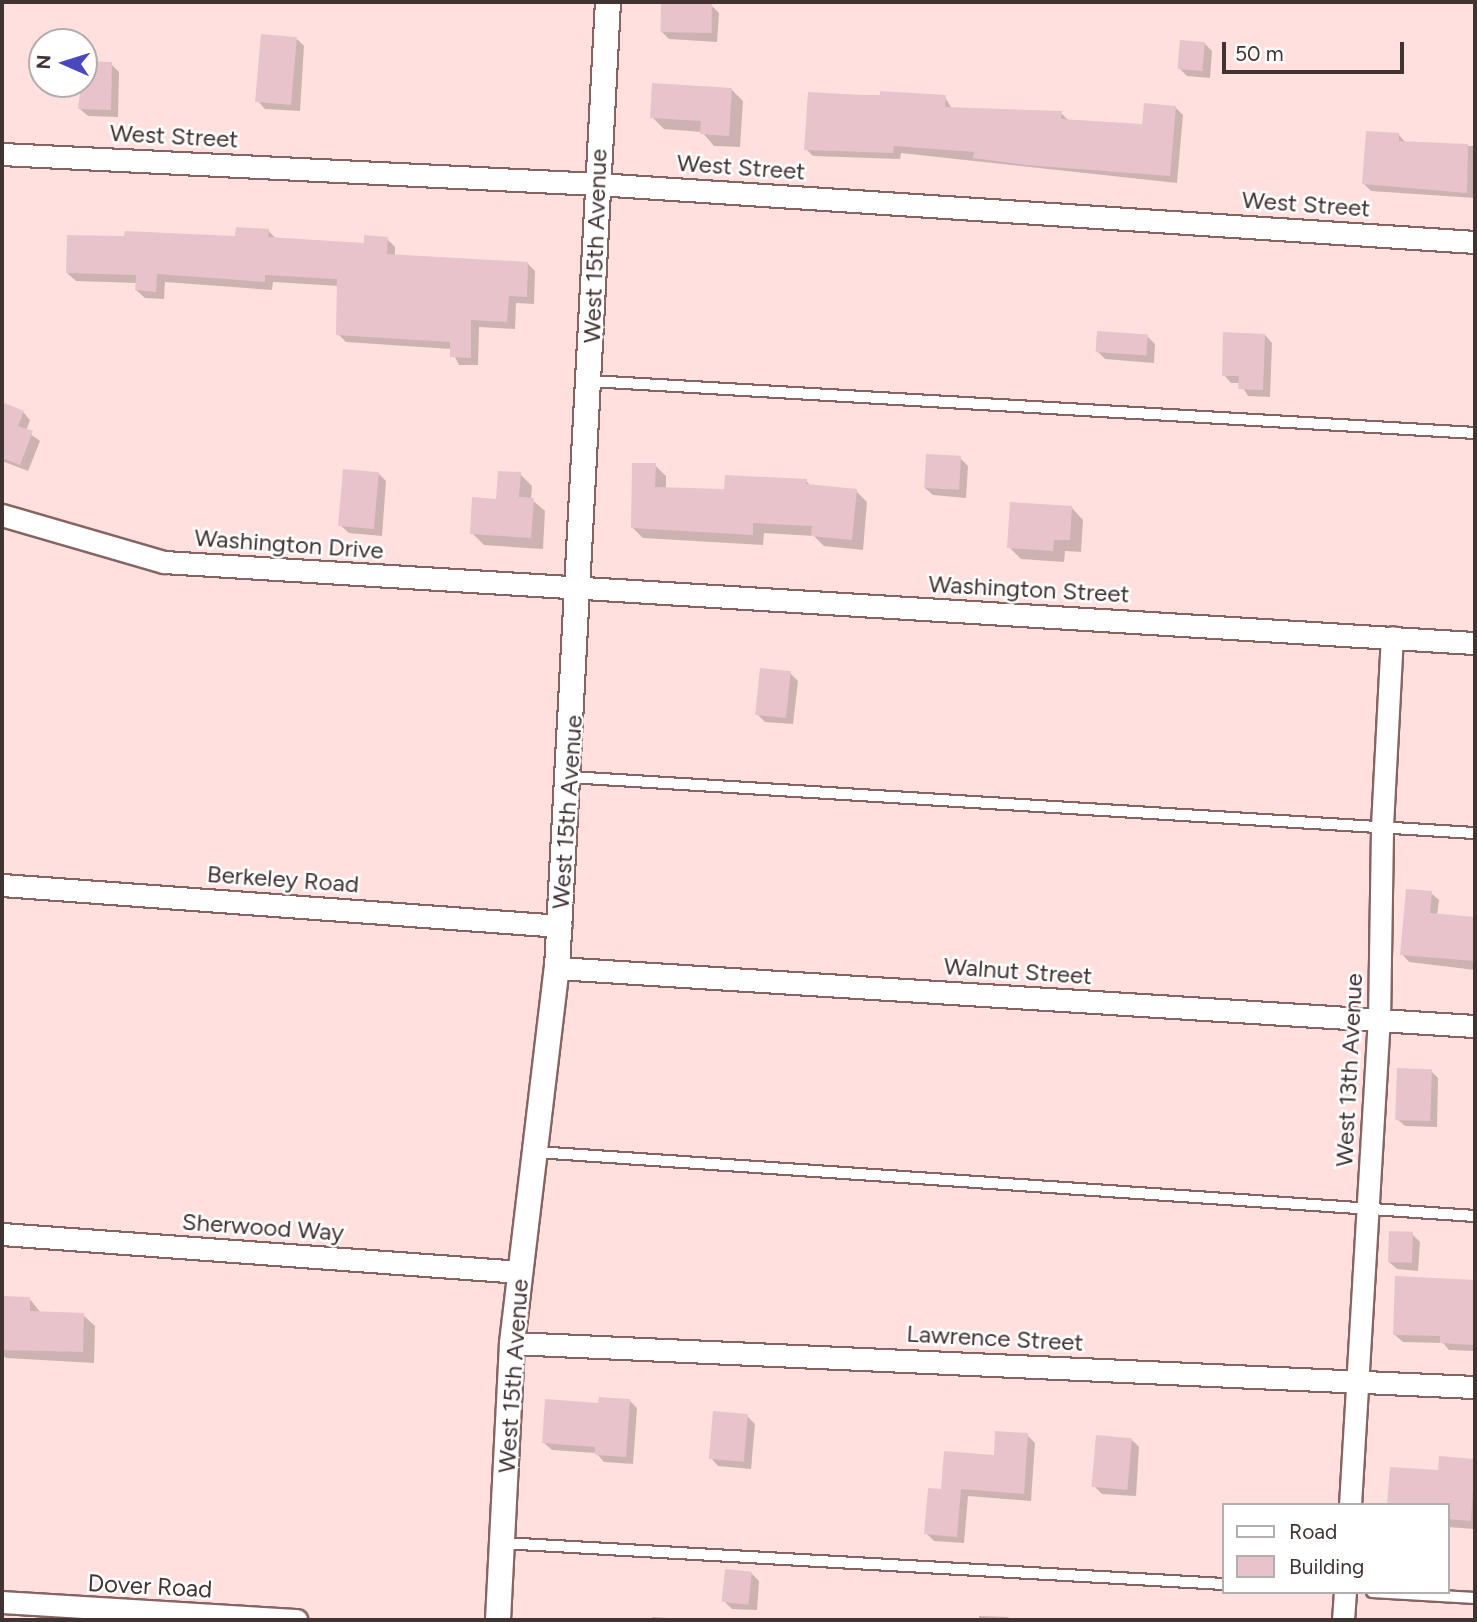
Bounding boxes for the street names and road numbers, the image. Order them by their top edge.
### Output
street label: West Street [109,118,239,154]
street label: West 15th Avenue [577,148,613,344]
street label: West Street [676,148,806,186]
street label: West Street [1241,185,1371,223]
street label: Washington Drive [193,523,385,565]
street label: Washington Street [928,569,1130,609]
street label: West 15th Avenue [546,714,588,910]
street label: Berkeley Road [206,859,360,899]
street label: Walnut Street [943,951,1093,991]
street label: West 13th Avenue [1330,972,1368,1168]
street label: Sherwood Way [181,1207,345,1247]
street label: West 15th Avenue [492,1278,534,1474]
street label: Lawrence Street [906,1319,1084,1357]
street label: Dover Road [87,1568,213,1604]

